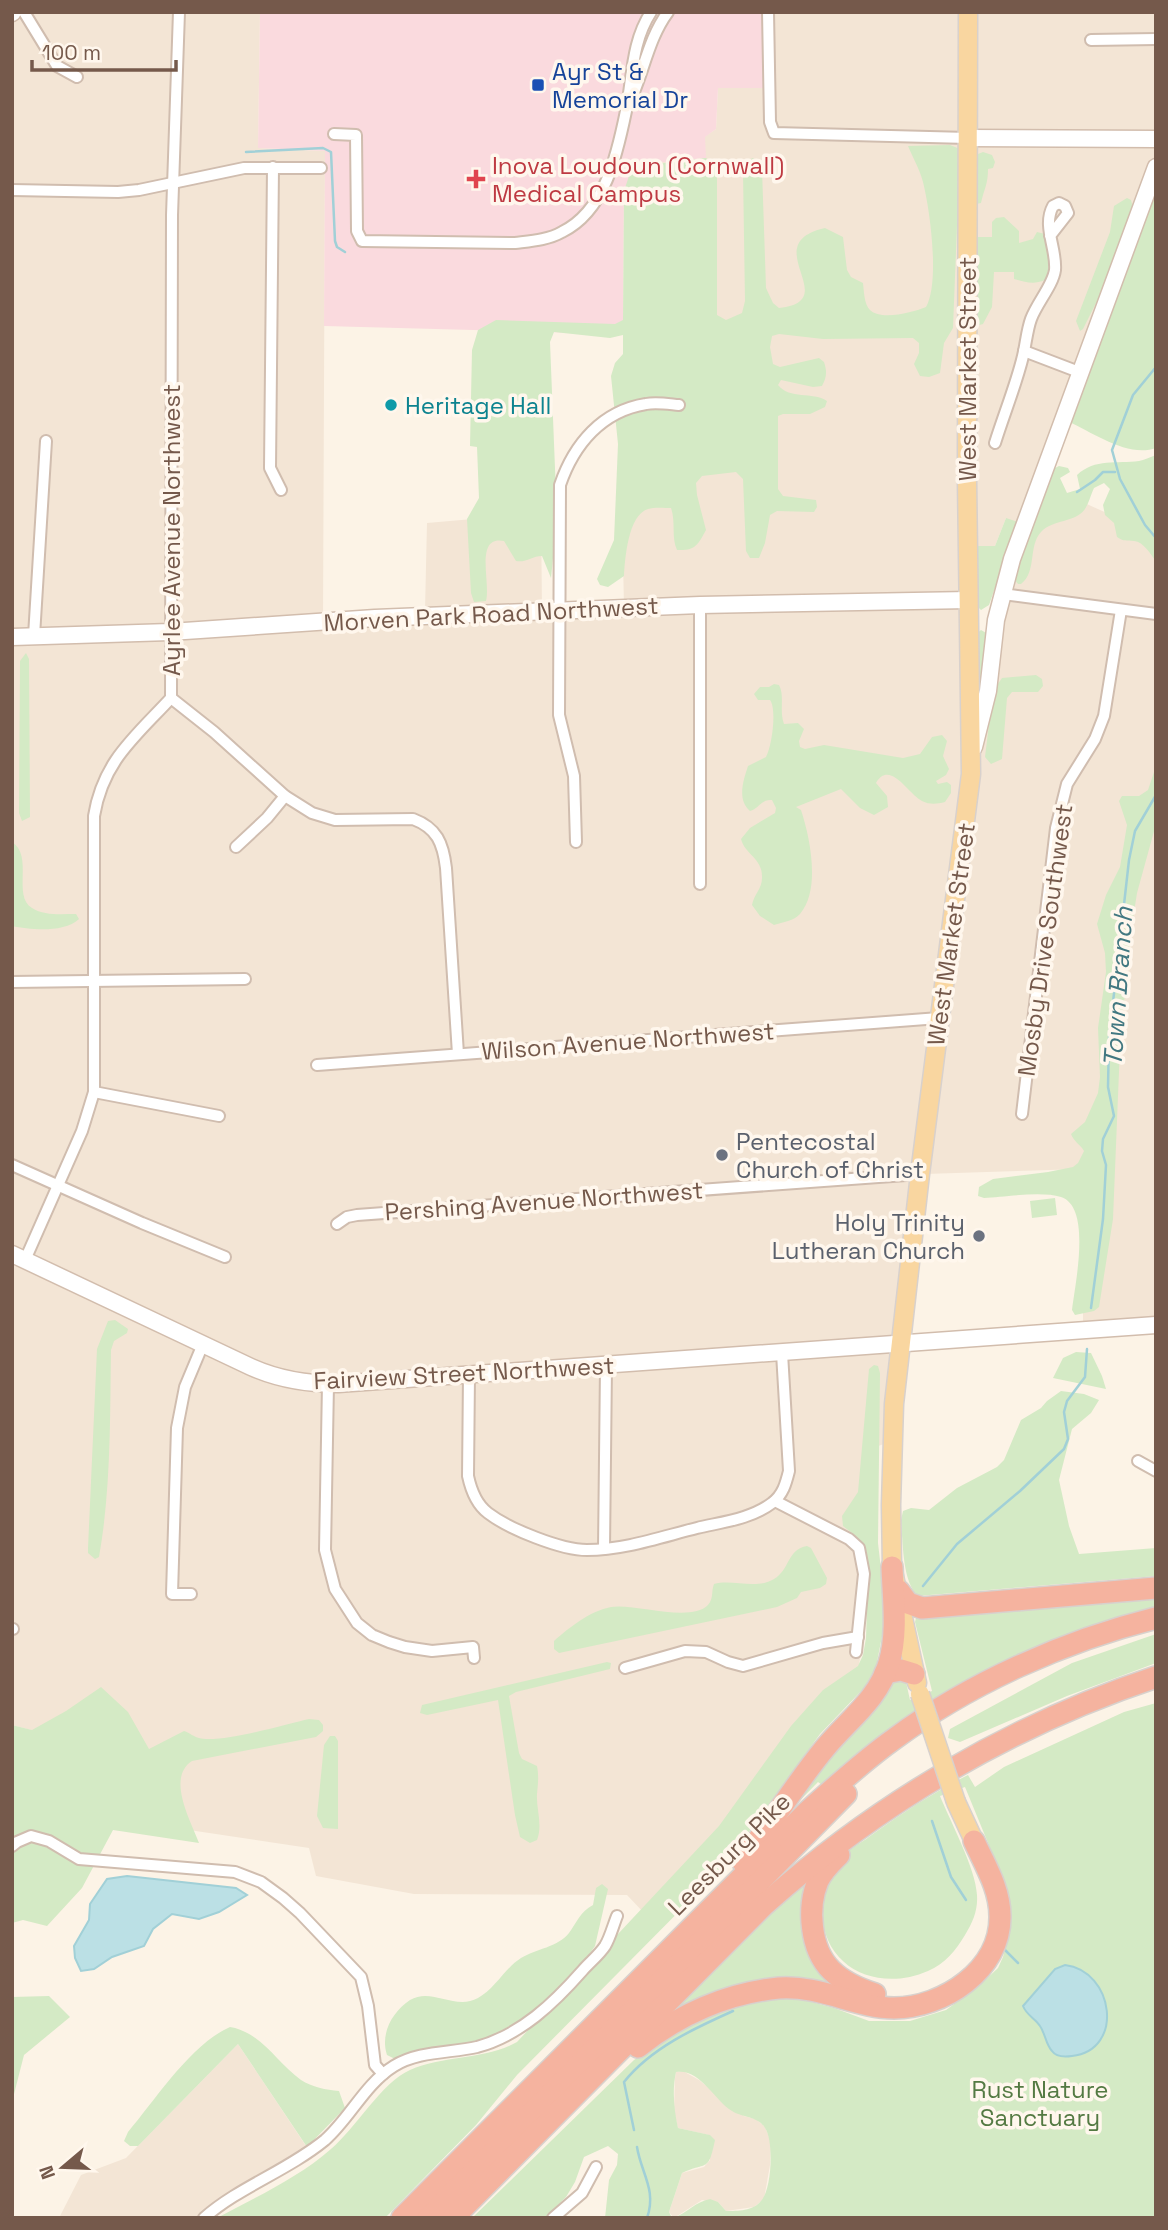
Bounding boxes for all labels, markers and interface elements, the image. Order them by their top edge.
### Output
scale bar [32,28,175,72]
text: 100 m [42,39,101,66]
place label: Ayr St & Memorial Dr [552,56,688,115]
marker: Ayr St & Memorial Dr [530,77,546,93]
place label: Inova Loudoun (Cornwall) Medical Campus [492,150,784,209]
marker: Inova Loudoun (Cornwall) Medical Campus [466,169,486,189]
street label: West Market Street [952,257,983,481]
street label: Ayrlee Avenue Northwest [156,384,187,676]
place label: Heritage Hall [405,390,551,421]
marker: Heritage Hall [383,397,399,413]
street label: Morven Park Road Northwest [323,590,659,638]
street label: Mosby Drive Southwest [1011,802,1079,1078]
street label: West Market Street [920,821,982,1047]
water label: Town Branch [1095,905,1141,1068]
street label: Wilson Avenue Northwest [480,1015,776,1067]
place label: Pentecostal Church of Christ [736,1126,924,1185]
marker: Pentecostal Church of Christ [714,1147,730,1163]
street label: Pershing Avenue Northwest [384,1174,704,1228]
place label: Holy Trinity Lutheran Church [772,1207,965,1266]
marker: Holy Trinity Lutheran Church [971,1228,987,1244]
street label: Fairview Street Northwest [313,1350,615,1396]
street label: Leesburg Pike [661,1786,797,1922]
park label: Rust Nature Sanctuary [972,2074,1108,2133]
north arrow [28,2132,98,2202]
text: N [34,2162,61,2182]

